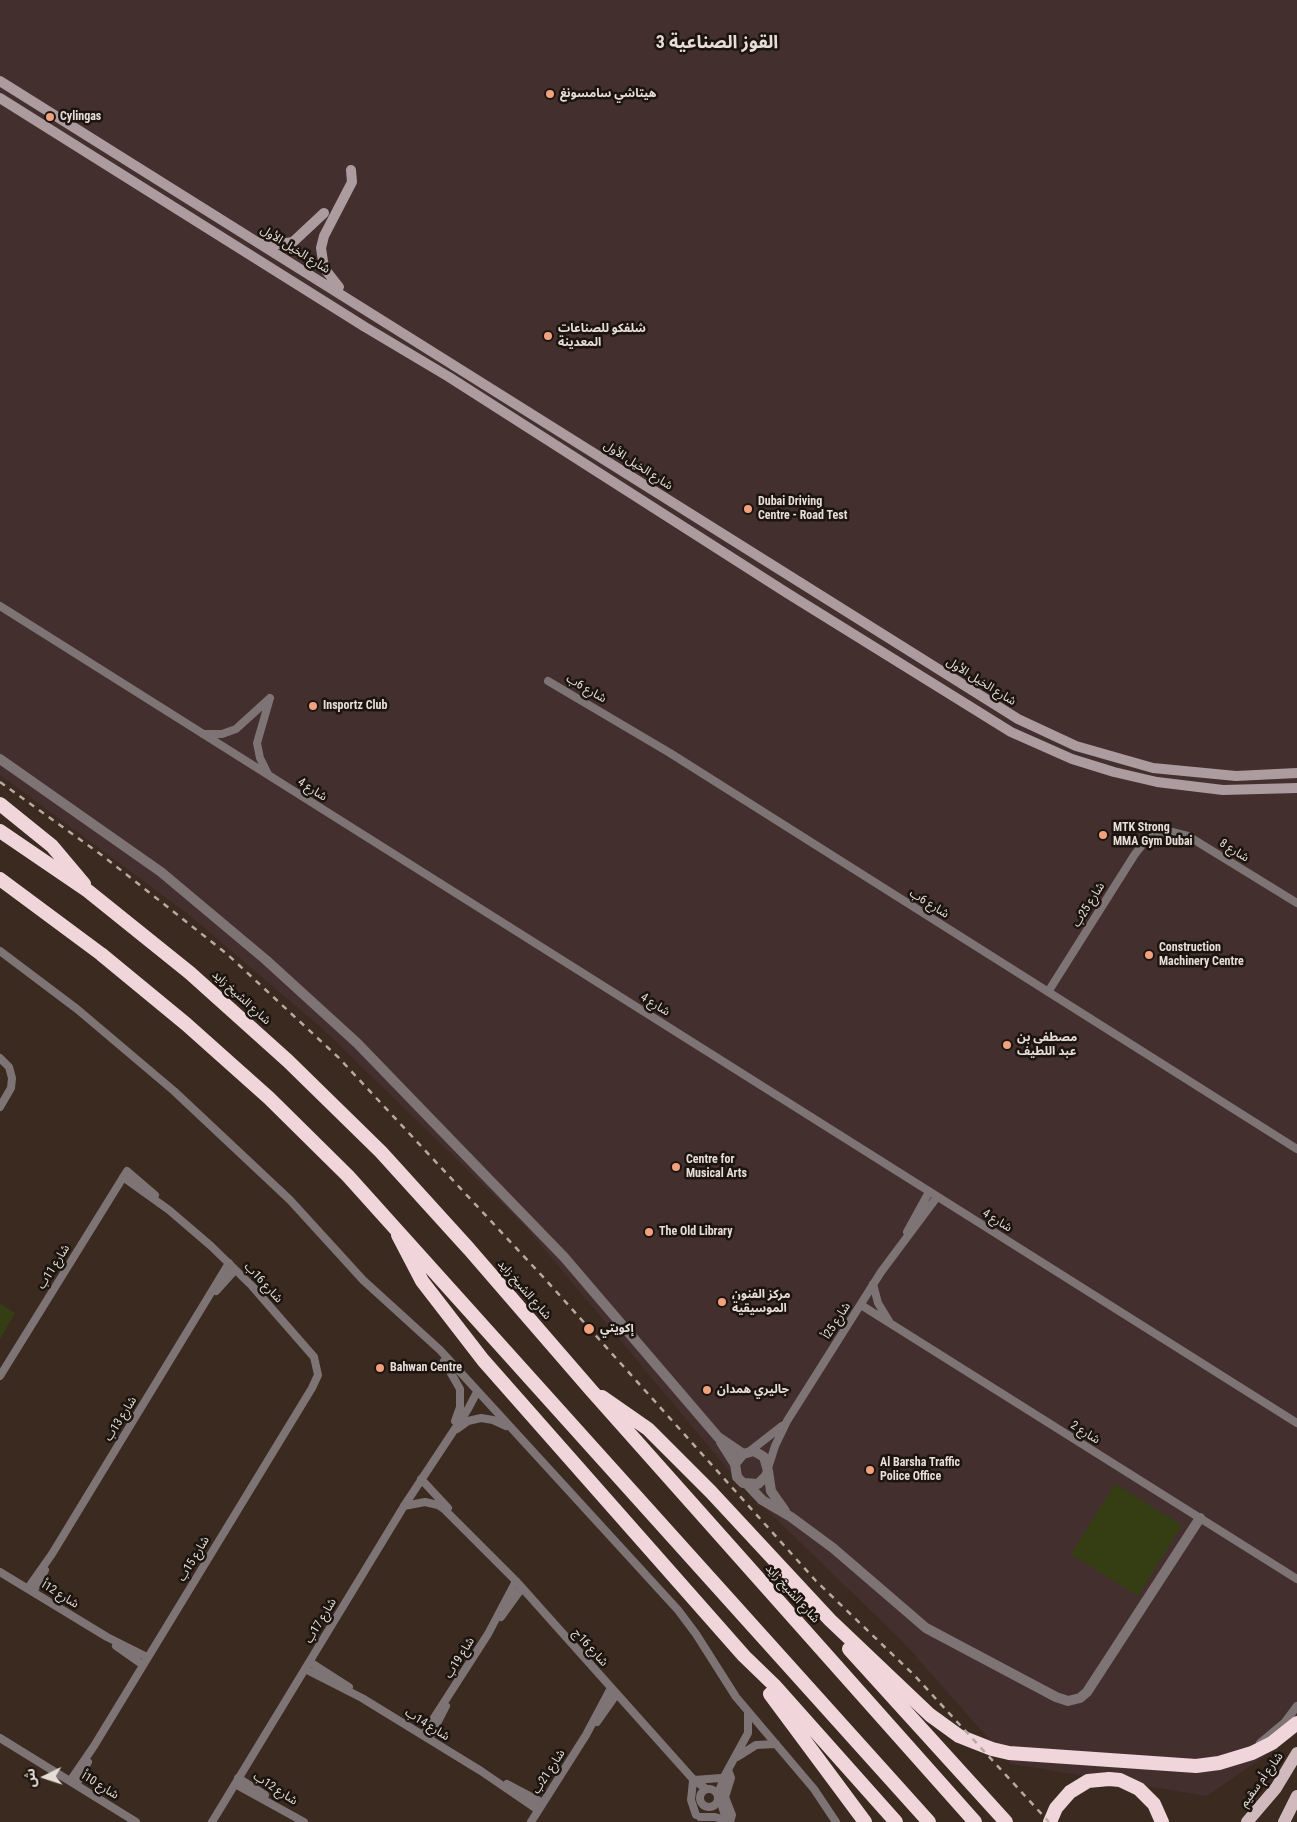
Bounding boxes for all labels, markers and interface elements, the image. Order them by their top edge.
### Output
district label: القوز الصناعية 3 [656,32,778,54]
place label: هيتاشي سامسونغ [560,87,656,101]
marker: هيتاشي سامسونغ [544,88,556,100]
place label: Cylingas [60,110,101,124]
marker: Cylingas [44,111,56,123]
street label: شارع الخيل الأول [258,223,332,277]
place label: شلفكو للصناعات المعدينة [558,322,646,350]
marker: شلفكو للصناعات المعدينة [542,330,554,342]
street label: شارع الخيل الأول [601,438,675,494]
place label: Dubai Driving Centre - Road Test [758,495,847,523]
marker: Dubai Driving Centre - Road Test [742,503,754,515]
street label: شارع الخيل الأول [944,655,1018,709]
street label: شارع 6ب [563,672,609,706]
place label: Insportz Club [323,699,387,713]
marker: Insportz Club [307,700,319,712]
street label: شارع 4 [295,775,329,805]
place label: MTK Strong MMA Gym Dubai [1113,821,1193,849]
marker: MTK Strong MMA Gym Dubai [1097,829,1109,841]
street label: شارع 8 [1217,836,1251,866]
street label: شارع 25ب [1070,880,1108,930]
street label: شارع 6ب [907,886,951,922]
place label: Construction Machinery Centre [1159,941,1244,969]
marker: Construction Machinery Centre [1143,949,1155,961]
street label: شارع الشيخ زايد [209,968,273,1028]
street label: شارع 4 [638,990,672,1020]
place label: مصطفي بن عبد اللطيف [1017,1031,1077,1059]
marker: مصطفي بن عبد اللطيف [1001,1039,1013,1051]
place label: Centre for Musical Arts [686,1153,747,1181]
marker: Centre for Musical Arts [670,1161,682,1173]
street label: شارع 4 [980,1206,1014,1236]
place label: The Old Library [659,1225,732,1239]
marker: The Old Library [643,1226,655,1238]
street label: شارع 11ب [35,1242,73,1292]
street label: شارع الشيخ زايد [494,1257,554,1323]
street label: شارع 16ب [241,1260,285,1306]
place label: مركز الفنون الموسيقية [732,1288,790,1316]
marker: مركز الفنون الموسيقية [716,1296,728,1308]
street label: شارع 25أ [820,1300,854,1342]
marker: إكويتي [582,1322,596,1336]
place label: إكويتي [600,1322,634,1336]
place label: Bahwan Centre [390,1361,462,1375]
marker: Bahwan Centre [374,1362,386,1374]
place label: جاليري همدان [717,1383,789,1397]
marker: جاليري همدان [701,1384,713,1396]
street label: شارع 13ب [102,1394,140,1444]
street label: شارع 2 [1068,1418,1102,1448]
place label: Al Barsha Traffic Police Office [880,1456,960,1484]
marker: Al Barsha Traffic Police Office [864,1464,876,1476]
street label: شارع 15ب [175,1534,213,1584]
street label: شارع الشيخ زايد [762,1562,822,1626]
street label: شارع 12أ [39,1578,81,1612]
street label: شارع 17ب [302,1596,340,1646]
street label: شارع 16ج [569,1626,611,1670]
street label: شاع 19ب [442,1635,478,1681]
street label: شارع 14ب [402,1706,452,1744]
street label: شارع 21ب [529,1747,569,1797]
street label: شارع أم سقيم [1237,1750,1287,1810]
north arrow [20,1752,70,1802]
text: ش [21,1768,39,1788]
street label: شارع 10أ [79,1769,121,1803]
street label: شارع 12ب [250,1769,300,1809]

